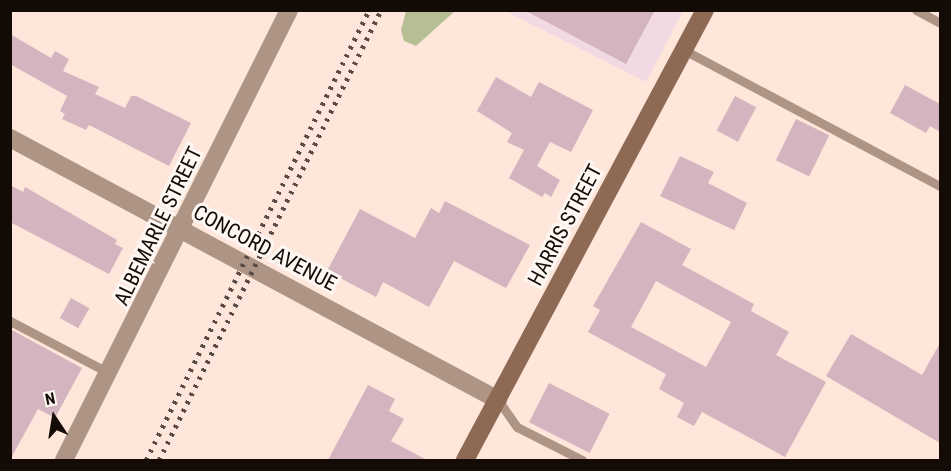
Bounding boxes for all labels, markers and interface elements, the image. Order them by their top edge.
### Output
street label: ALBEMARLE STREET [109,142,207,310]
street label: HARRIS STREET [523,160,607,290]
street label: CONCORD AVENUE [189,200,341,296]
north arrow [24,387,84,447]
text: N [43,389,57,409]

